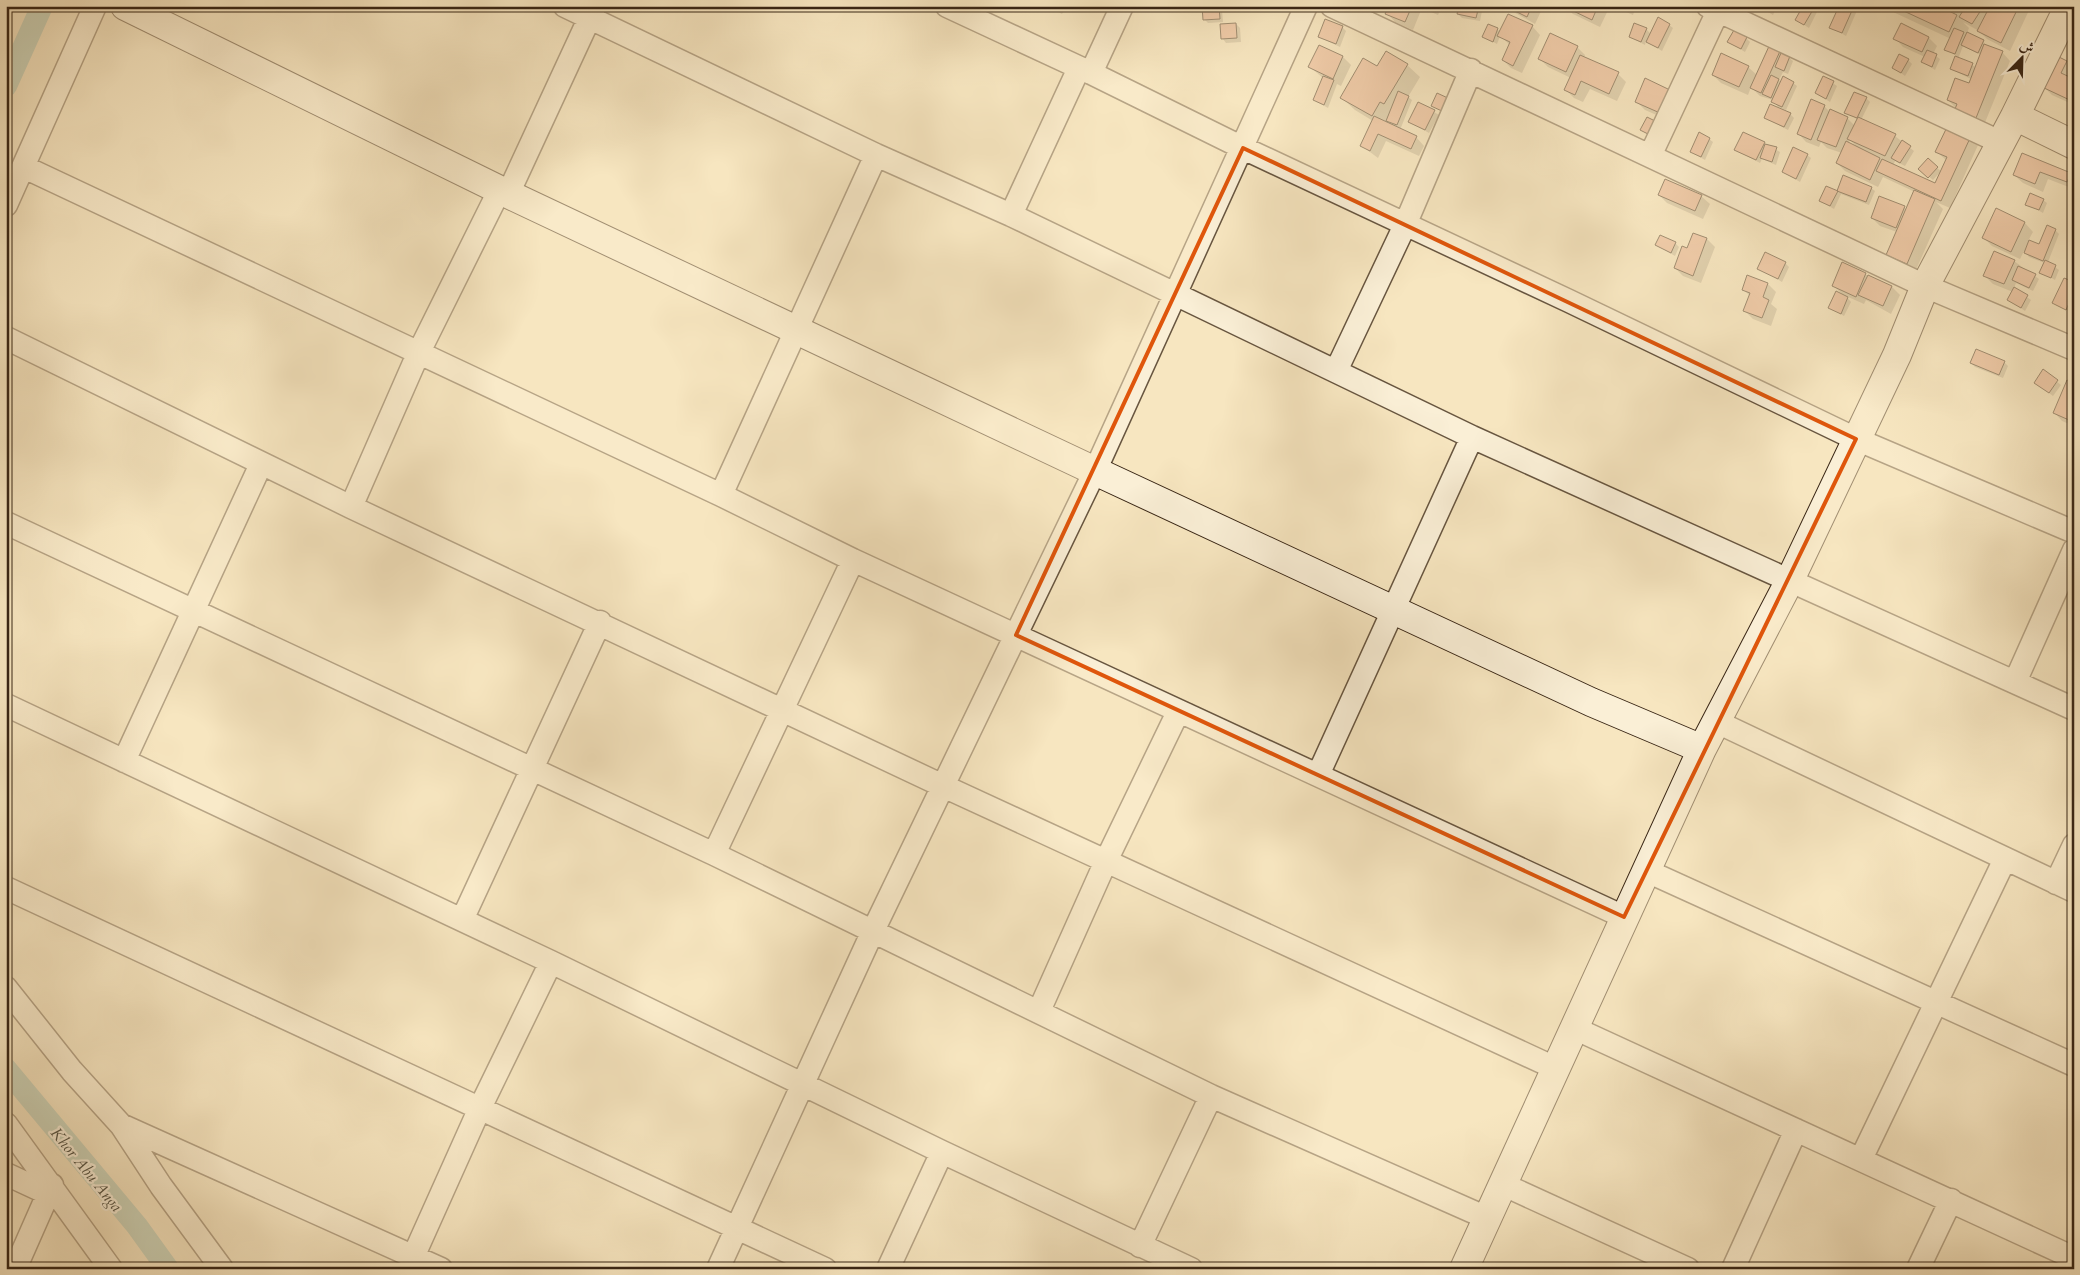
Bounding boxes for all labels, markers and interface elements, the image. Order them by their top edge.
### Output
north arrow [1998,32,2048,82]
text: ش [2017,35,2037,58]
water label: Khor Abu Anga [45,1123,127,1216]

